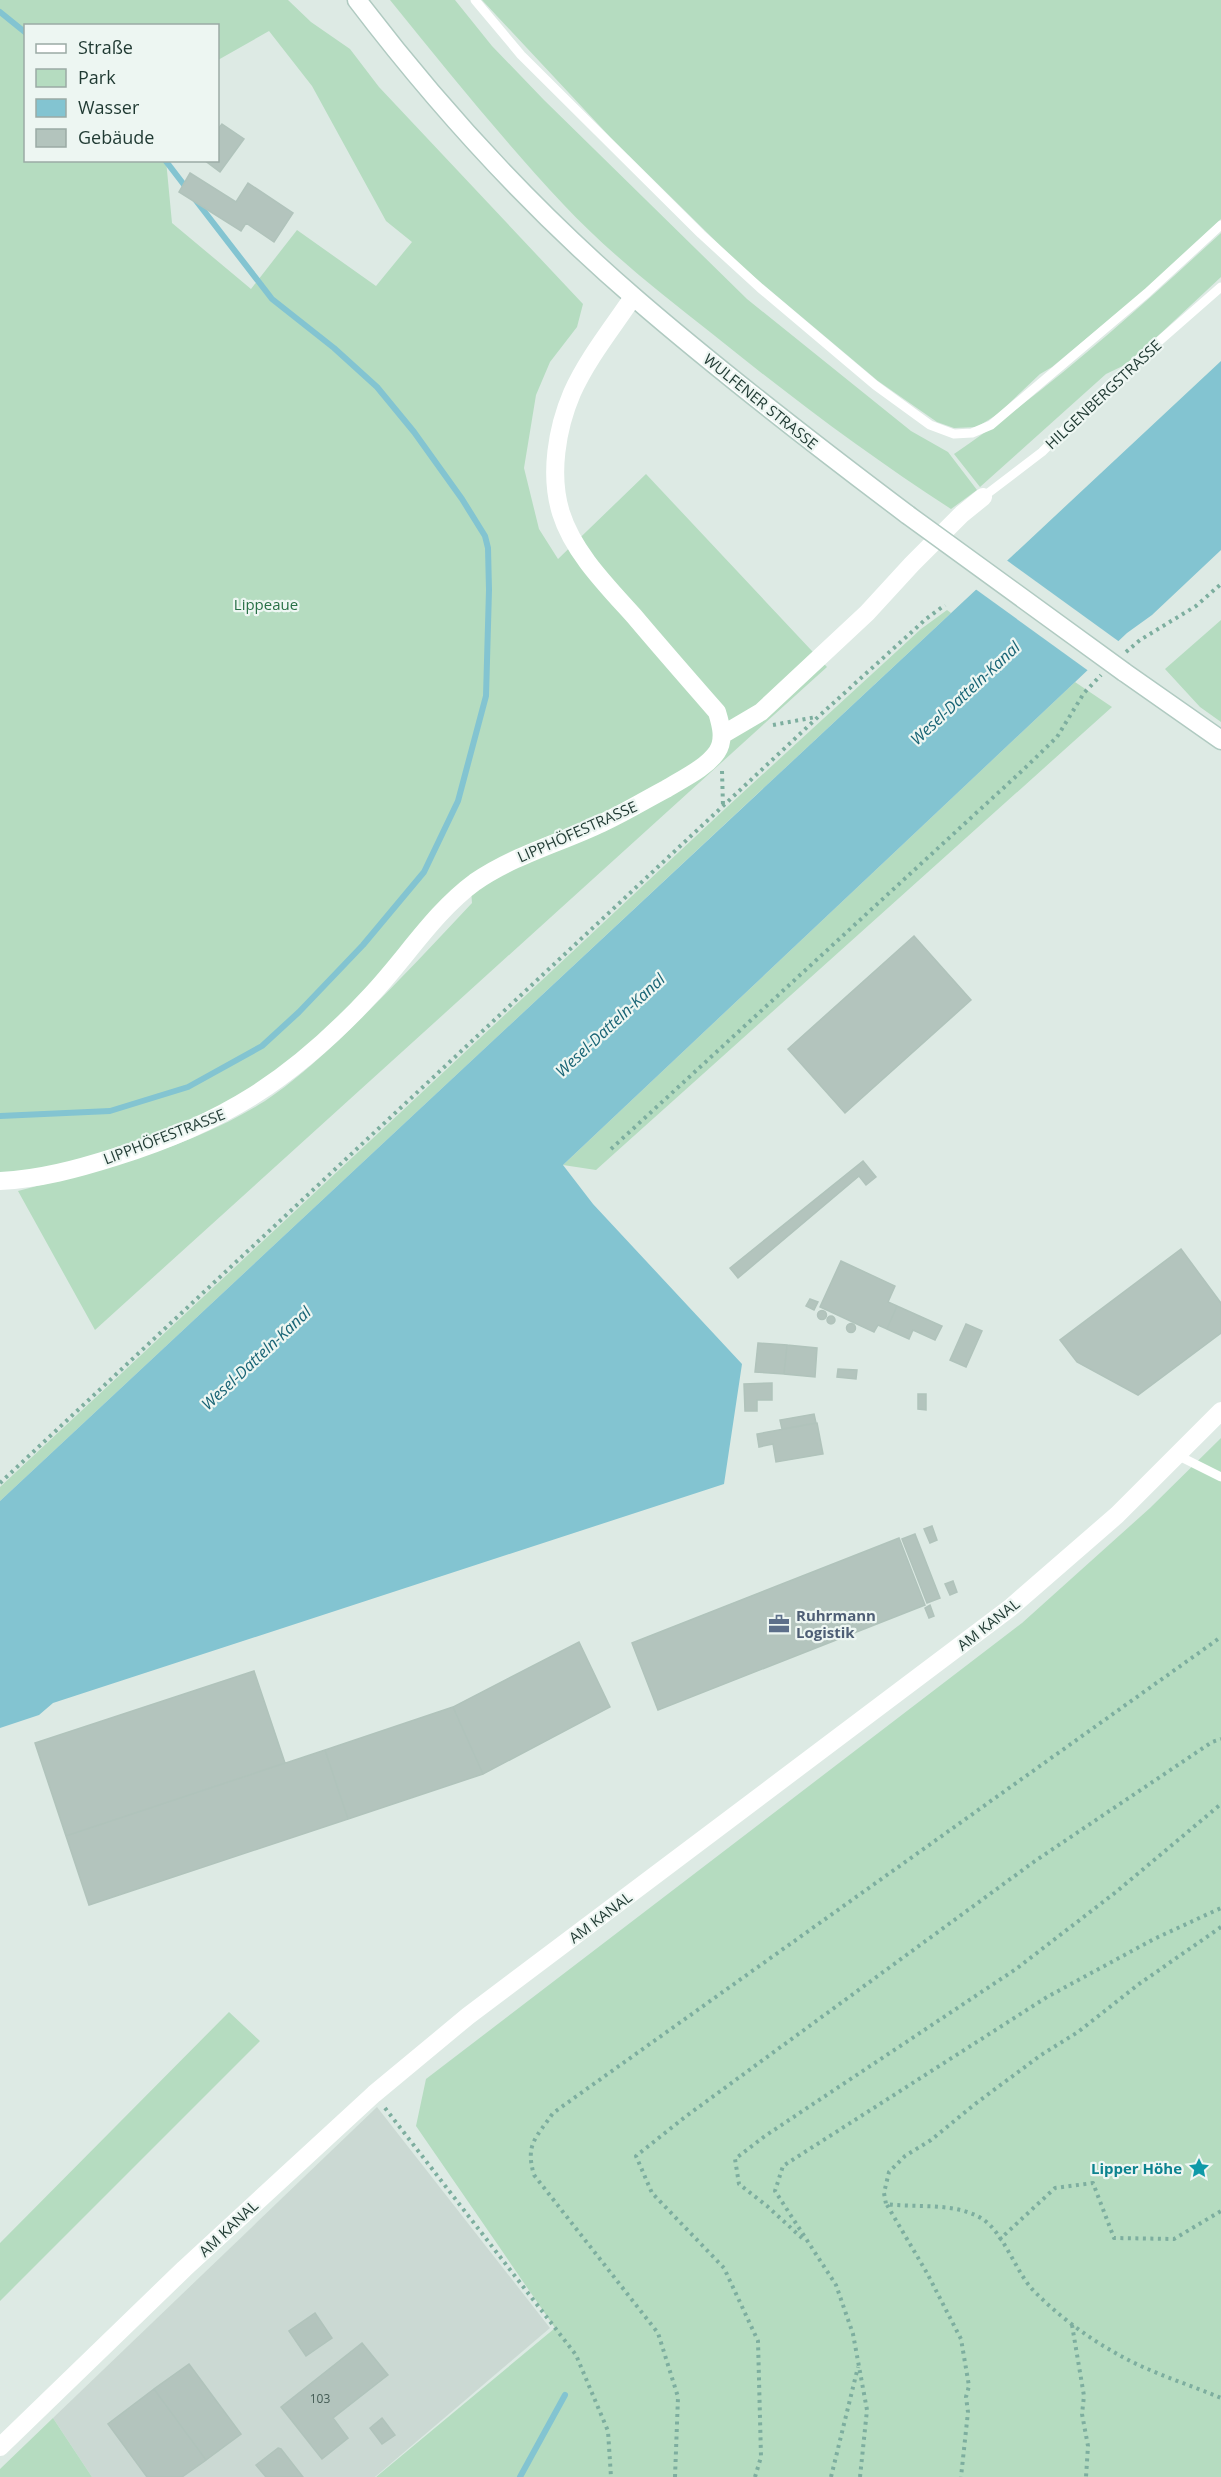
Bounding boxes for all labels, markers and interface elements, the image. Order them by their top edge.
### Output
legend [24,24,219,162]
text: Straße [78,35,133,59]
text: Park [78,65,116,89]
text: Wasser [78,95,140,119]
text: Gebäude [78,125,154,149]
street label: HILGENBERGSTRASSE [1041,335,1165,453]
street label: WULFENER STRASSE [700,349,822,453]
park label: Lippeaue [234,594,298,614]
water label: Wesel-Datteln-Kanal [905,636,1025,750]
street label: LIPPHÖFESTRASSE [514,796,640,866]
water label: Wesel-Datteln-Kanal [550,968,670,1082]
street label: LIPPHÖFESTRASSE [100,1104,228,1168]
water label: Wesel-Datteln-Kanal [196,1301,316,1415]
street label: AM KANAL [953,1593,1024,1655]
place label: Ruhrmann Logistik [796,1605,876,1642]
office icon: Ruhrmann Logistik [767,1612,791,1636]
street label: AM KANAL [564,1887,636,1947]
place icon: Lipper Höhe [1187,2156,1211,2180]
place label: Lipper Höhe [1091,2158,1182,2178]
street label: AM KANAL [194,2195,262,2261]
house number: 103 [310,2390,330,2407]

